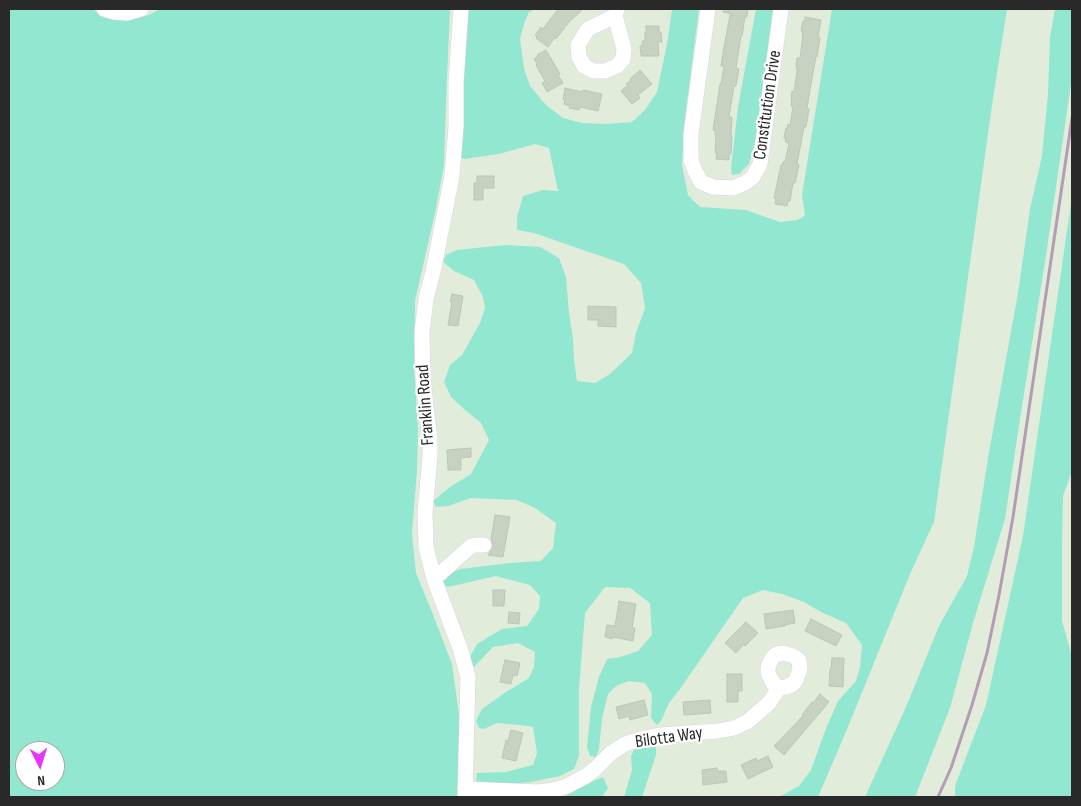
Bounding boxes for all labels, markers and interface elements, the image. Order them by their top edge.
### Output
street label: Constitution Drive [750,49,786,161]
street label: Franklin Road [412,364,440,446]
street label: Bilotta Way [634,723,704,753]
north arrow [15,741,65,791]
text: N [37,772,46,789]

